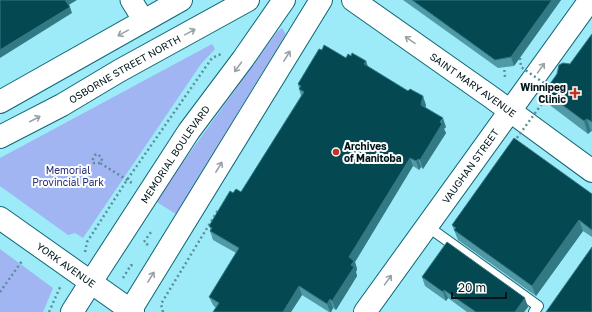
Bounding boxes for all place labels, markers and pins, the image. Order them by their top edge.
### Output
place label: Winnipeg Clinic [520,81,566,105]
marker: Winnipeg Clinic [569,87,581,99]
place label: Archives of Manitoba [344,140,402,164]
marker: Archives of Manitoba [331,147,341,157]

